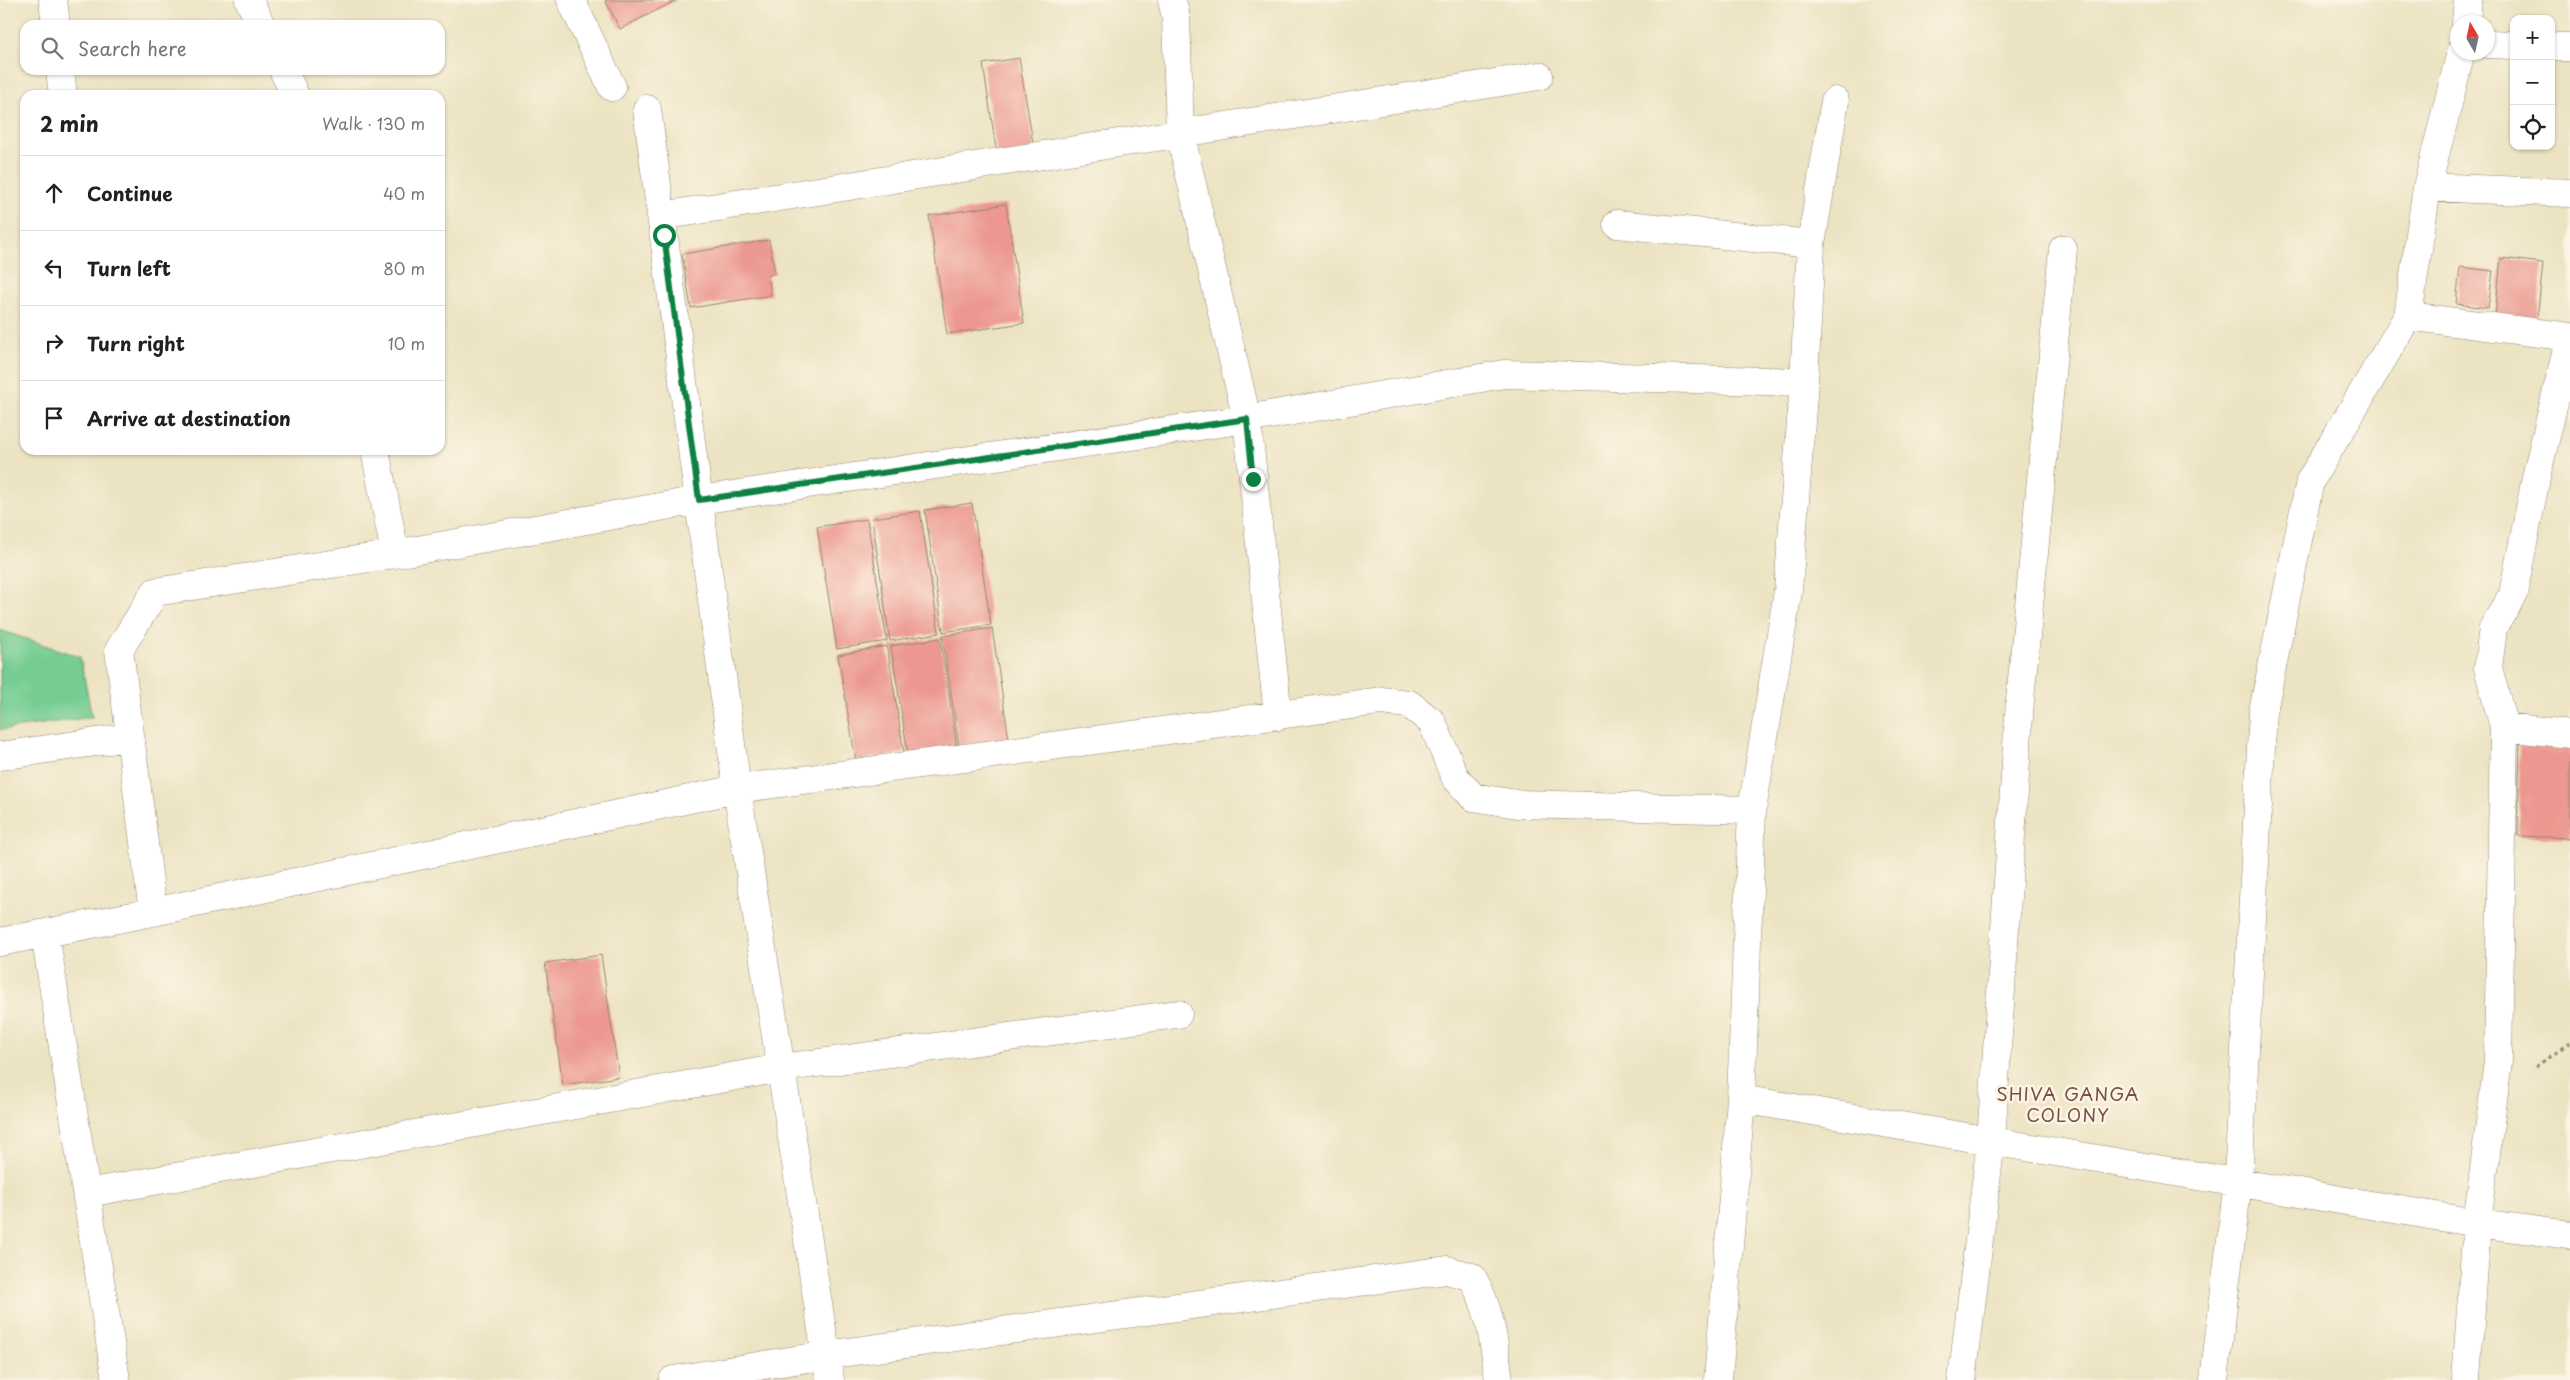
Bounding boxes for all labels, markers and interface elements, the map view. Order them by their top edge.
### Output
north arrow [2450,15,2495,60]
map controls [2510,15,2555,150]
button: + [2510,15,2555,60]
search box [20,20,445,75]
icon: search [38,34,66,62]
text: Search here [78,34,187,62]
button: − [2510,60,2555,105]
button: locate [2510,105,2555,150]
text: 2 min [40,107,99,139]
text: Walk · 130 m [322,111,425,135]
icon: ahead [40,179,68,207]
text: Continue [87,179,173,207]
text: 40 m [383,181,425,205]
route start [653,224,676,247]
icon: left [40,254,68,282]
text: Turn left [87,254,171,282]
text: 80 m [383,256,425,280]
icon: right [40,329,68,357]
text: Turn right [87,329,185,357]
text: 10 m [388,331,425,355]
icon: arrive [40,404,68,432]
text: Arrive at destination [87,404,291,432]
route end [1242,468,1265,491]
district label: SHIVA GANGA COLONY [1996,1080,2140,1128]

